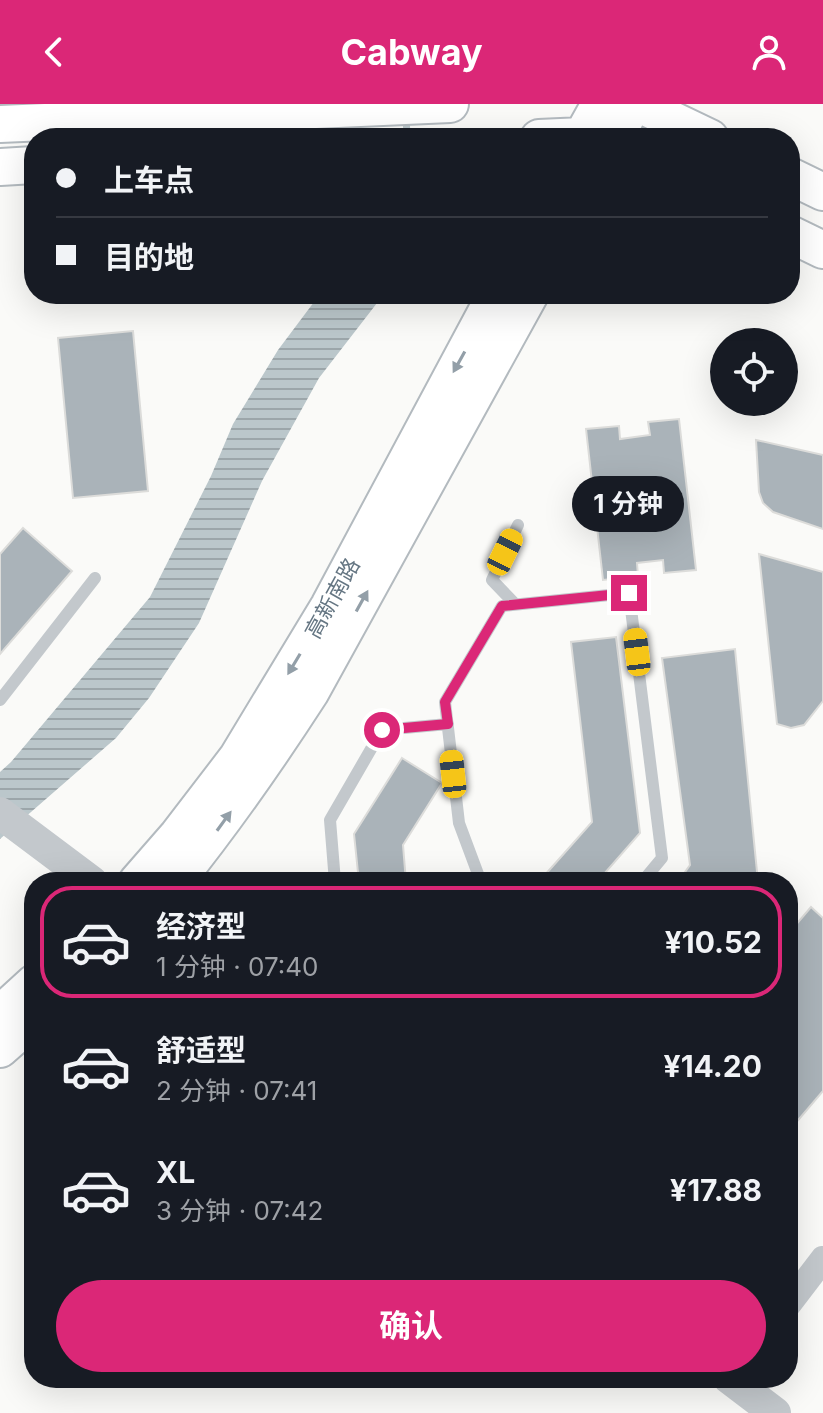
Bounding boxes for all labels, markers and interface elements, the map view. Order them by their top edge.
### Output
icon: back [32,30,76,74]
text: Cabway [340,30,483,74]
icon: person [747,30,791,74]
text: 上车点 [104,162,194,198]
text: 目的地 [104,239,194,275]
map controls [710,328,798,416]
button: locate [710,328,798,416]
one-way arrow [452,351,465,374]
callout: 1 分钟 [573,477,685,533]
text: 1 分钟 [593,488,663,519]
car [484,525,526,579]
street label: 高新南路 [299,553,365,643]
route end [611,575,647,611]
one-way arrow [354,590,368,612]
car [622,627,652,677]
one-way arrow [287,653,301,675]
route start [364,712,400,748]
car [439,749,467,799]
one-way arrow [216,810,232,832]
icon: car [60,906,132,978]
text: 经济型 [156,908,246,944]
text: ¥10.52 [665,924,762,960]
text: 1 分钟 · 07:40 [156,951,318,982]
icon: car [60,1030,132,1102]
text: 舒适型 [156,1032,246,1068]
text: ¥14.20 [664,1048,762,1084]
text: 2 分钟 · 07:41 [156,1075,317,1106]
icon: car [60,1154,132,1226]
text: XL [156,1154,195,1190]
text: ¥17.88 [670,1172,762,1208]
text: 3 分钟 · 07:42 [156,1195,323,1226]
button: 确认 [56,1280,766,1372]

